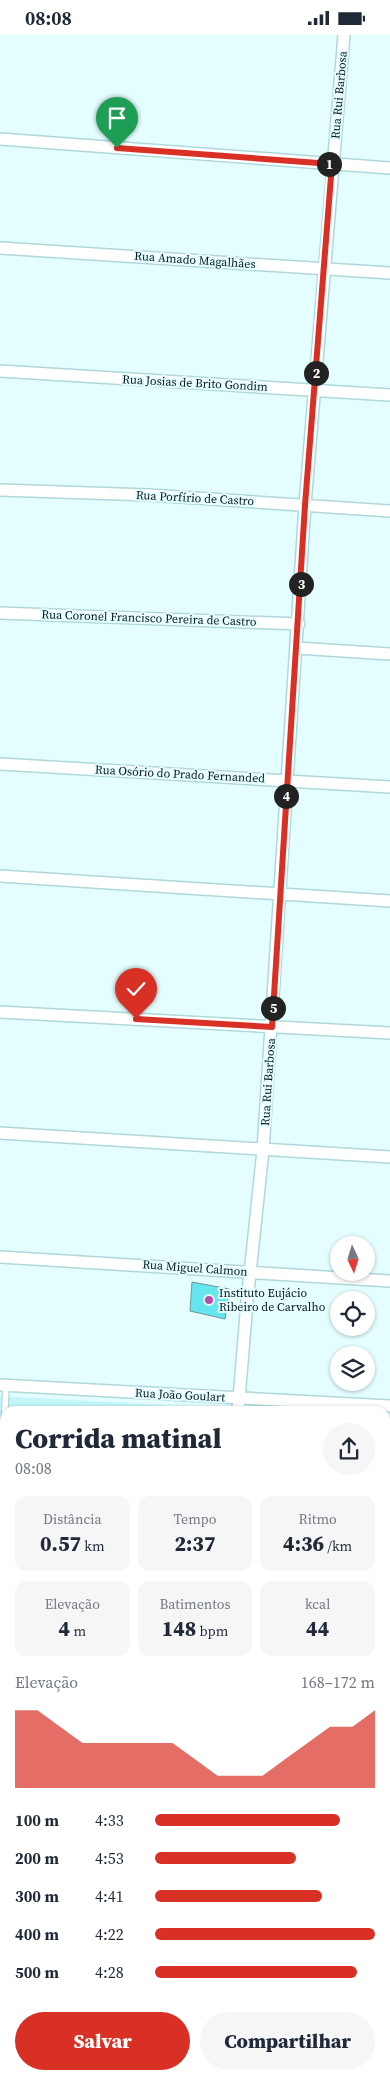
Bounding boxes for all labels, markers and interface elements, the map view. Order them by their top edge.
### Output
text: 08:08 [25,5,72,31]
street label: Rua Rui Barbosa [327,50,351,140]
pin [96,97,138,148]
icon: arrive [103,104,131,132]
pin: 1 [316,151,342,177]
text: 1 [326,154,333,174]
street label: Rua Amado Magalhães [134,248,256,272]
pin: 2 [304,361,328,385]
text: 2 [313,363,320,383]
street label: Rua Josias de Brito Gondim [122,371,268,395]
street label: Rua Porfírio de Castro [135,487,255,509]
pin: 3 [288,571,314,597]
text: 3 [298,574,305,594]
street label: Rua Coronel Francisco Pereira de Castro [41,606,257,630]
street label: Rua Osório do Prado Fernanded [95,762,266,786]
pin: 4 [274,783,298,809]
text: 4 [283,786,290,806]
pin [115,968,157,1019]
icon: check [122,975,150,1003]
pin: 5 [260,995,286,1021]
text: 5 [270,998,277,1018]
street label: Rua Rui Barbosa [257,1037,279,1126]
north arrow [330,1236,375,1281]
map controls [330,1236,375,1391]
street label: Rua Miguel Calmon [142,1256,248,1280]
place label: Instituto Eujácio Ribeiro de Carvalho [219,1285,326,1315]
button: locate [330,1291,375,1336]
marker: Instituto Eujácio Ribeiro de Carvalho [203,1294,215,1306]
button: layers [330,1346,375,1391]
street label: Rua João Goulart [135,1385,226,1405]
text: Corrida matinal [15,1419,222,1457]
button: share [323,1423,375,1475]
text: 08:08 [15,1457,52,1479]
text: Distância [43,1509,102,1529]
text: Tempo [174,1509,216,1529]
text: Ritmo [299,1509,337,1529]
text: 0.57 [40,1529,81,1558]
text: 2:37 [174,1529,216,1558]
text: 4:36 [283,1529,324,1558]
text: km [81,1536,105,1556]
text: /km [324,1536,352,1556]
text: Elevação [45,1594,100,1614]
text: Batimentos [159,1594,231,1614]
text: kcal [305,1594,330,1614]
text: 4 [59,1614,70,1643]
text: 148 [162,1614,196,1643]
text: 44 [306,1614,329,1643]
text: m [70,1621,86,1641]
text: bpm [196,1621,228,1641]
text: Elevação [15,1671,78,1693]
text: 168–172 m [301,1671,375,1693]
text: 100 m [15,1809,59,1831]
text: 4:33 [95,1809,124,1831]
text: 200 m [15,1847,59,1869]
text: 4:53 [95,1847,124,1869]
text: 300 m [15,1885,59,1907]
text: 4:41 [95,1885,124,1907]
text: 400 m [15,1923,59,1945]
text: 4:22 [95,1923,124,1945]
text: 500 m [15,1961,59,1983]
text: 4:28 [95,1961,124,1983]
button: Salvar [15,2012,190,2070]
button: Compartilhar [200,2012,375,2070]

